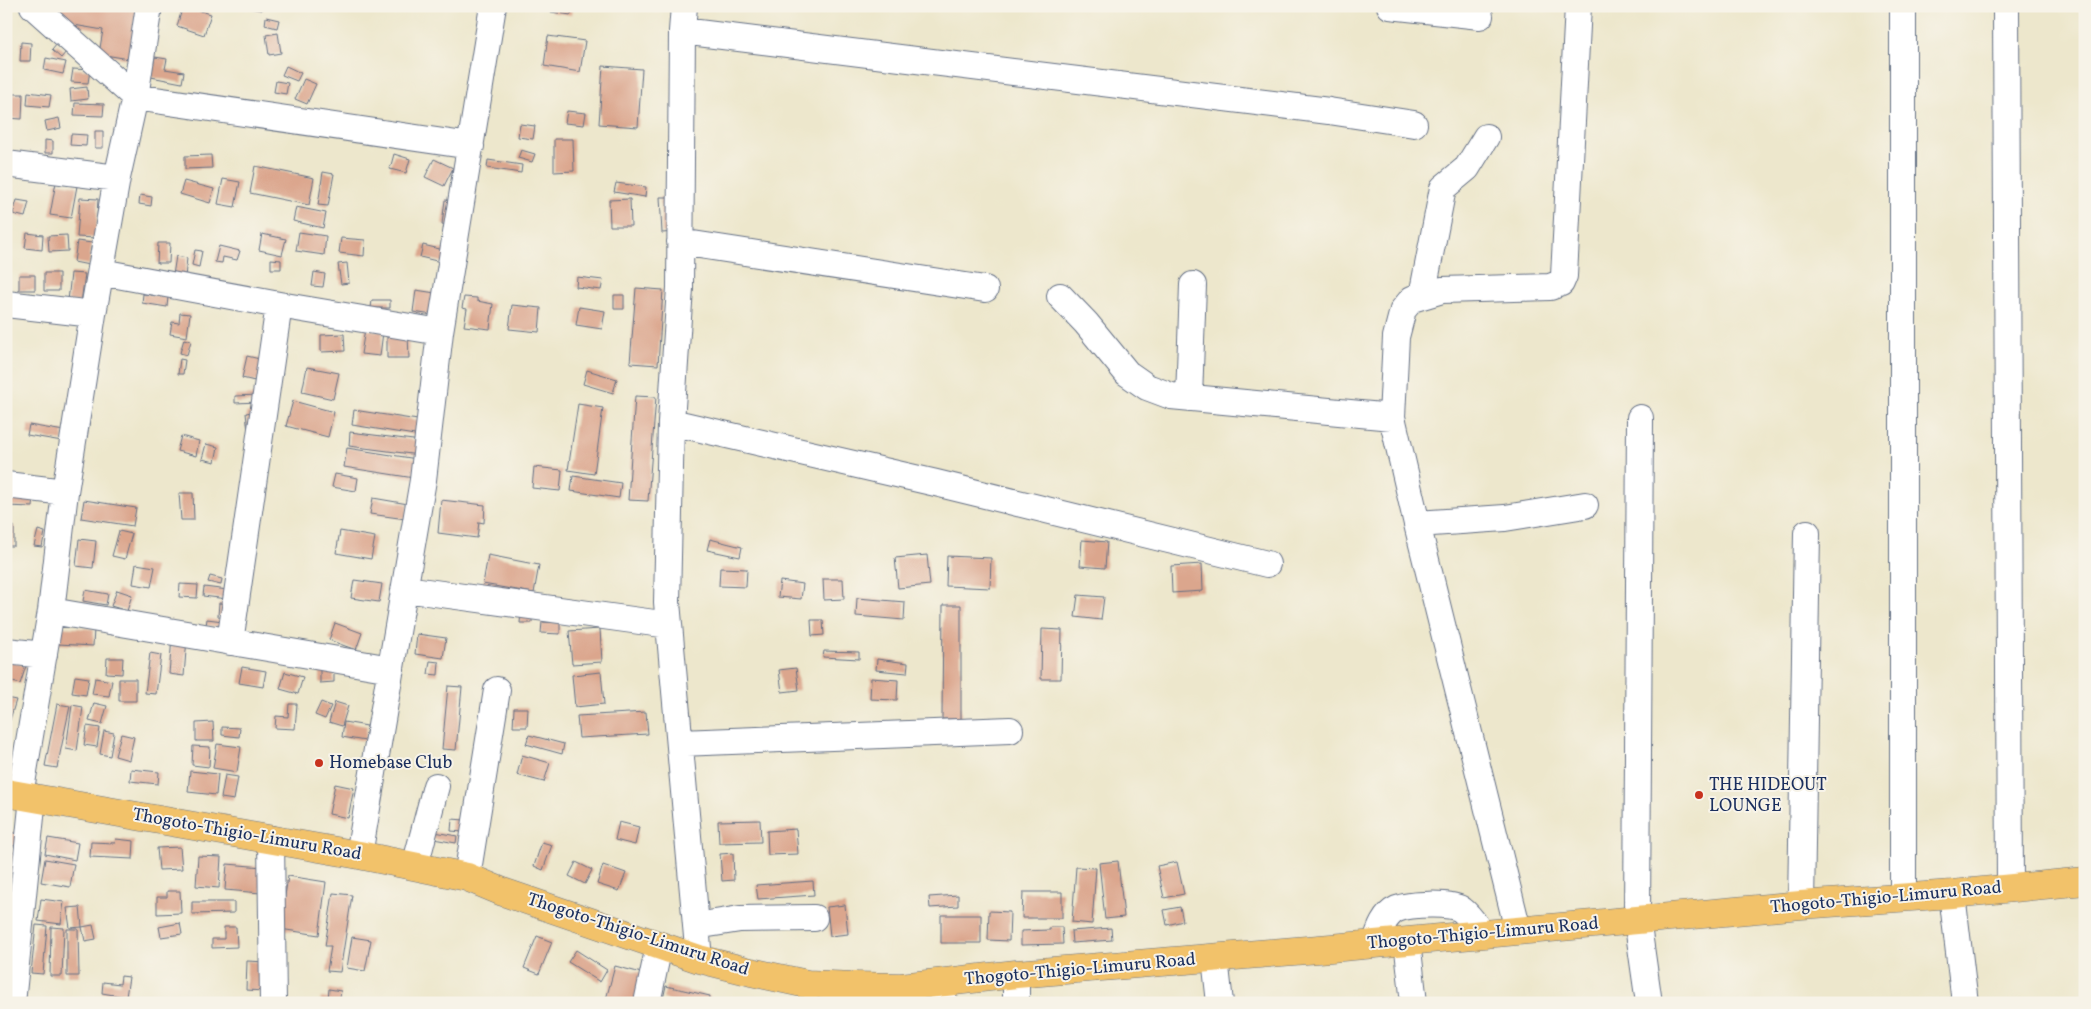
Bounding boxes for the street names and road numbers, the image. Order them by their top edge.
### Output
street label: Thogoto-Thigio-Limuru Road [131,803,363,867]
street label: Thogoto-Thigio-Limuru Road [1769,875,2003,921]
street label: Thogoto-Thigio-Limuru Road [524,887,752,983]
street label: Thogoto-Thigio-Limuru Road [1366,911,1600,957]
street label: Thogoto-Thigio-Limuru Road [963,947,1197,993]

